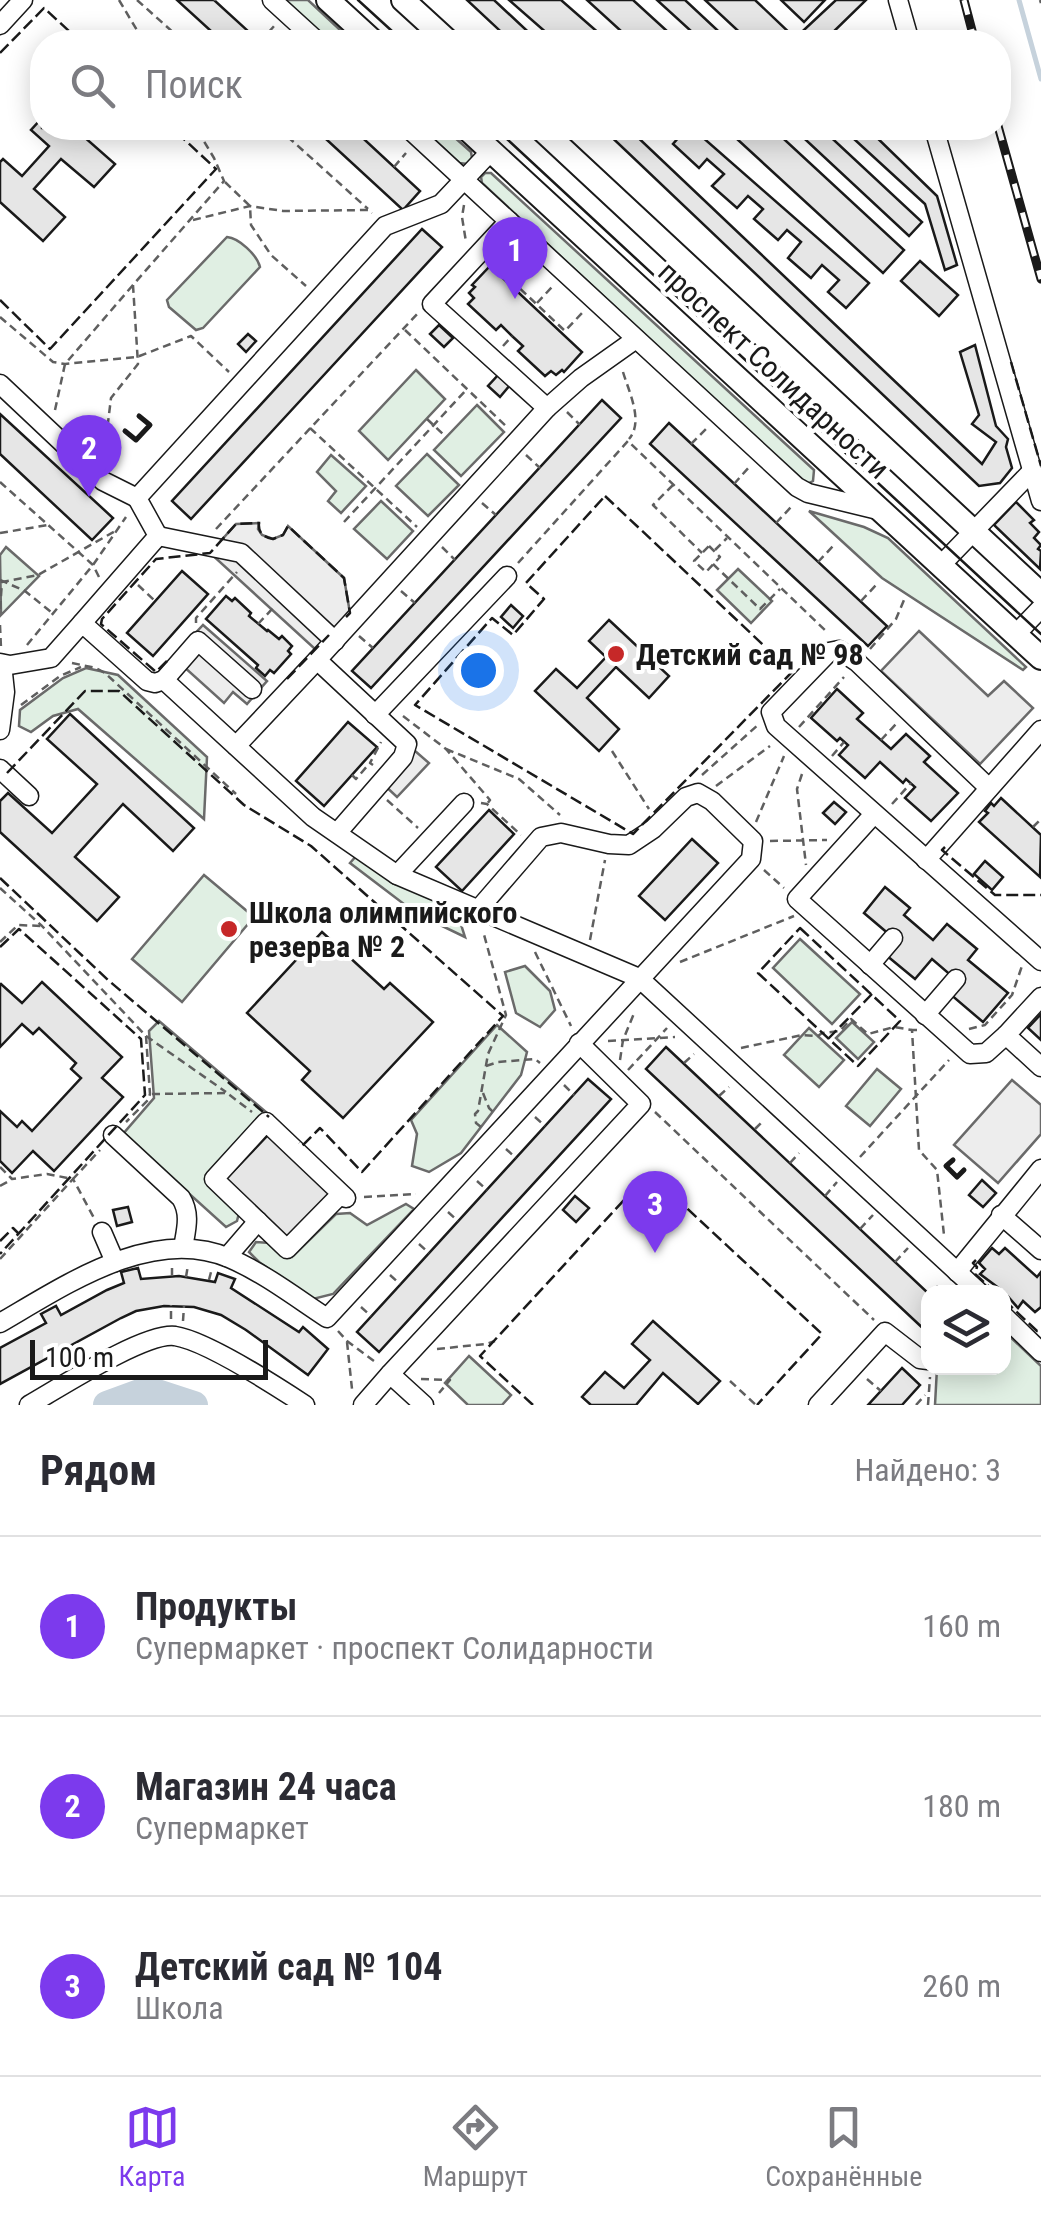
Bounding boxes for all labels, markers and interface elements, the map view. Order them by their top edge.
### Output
search box [30,30,1011,140]
icon: search [65,58,120,113]
text: Поиск [145,63,243,107]
pin: 1 [482,216,548,299]
street label: проспект Солидарности [652,254,896,486]
pin: 2 [56,414,122,497]
place label: Детский сад № 98 [636,637,864,672]
marker: Детский сад № 98 [605,643,627,665]
your location [453,645,504,696]
place label: Школа олимпийского резерва № 2 [249,895,517,964]
marker: Школа олимпийского резерва № 2 [218,918,240,940]
pin: 3 [622,1170,688,1253]
map controls [921,1285,1011,1375]
button: layers [921,1285,1011,1375]
scale bar [30,1335,268,1380]
text: 100 m [45,1341,114,1374]
text: Рядом [40,1446,157,1495]
text: Найдено: 3 [854,1451,1001,1489]
text: Продукты [135,1585,297,1629]
text: 1 [64,1607,81,1645]
text: 160 m [922,1607,1001,1645]
text: Супермаркет · проспект Солидарности [135,1629,654,1667]
text: Магазин 24 часа [135,1765,397,1809]
text: 2 [64,1787,81,1825]
text: 180 m [922,1787,1001,1825]
text: Супермаркет [135,1809,309,1847]
text: Детский сад № 104 [135,1945,442,1989]
text: 3 [64,1967,81,2005]
text: 260 m [922,1967,1001,2005]
text: Школа [135,1989,224,2027]
tab: Карта [119,2100,186,2193]
tab: Маршрут [423,2100,528,2193]
tab: Сохранённые [765,2100,922,2193]

